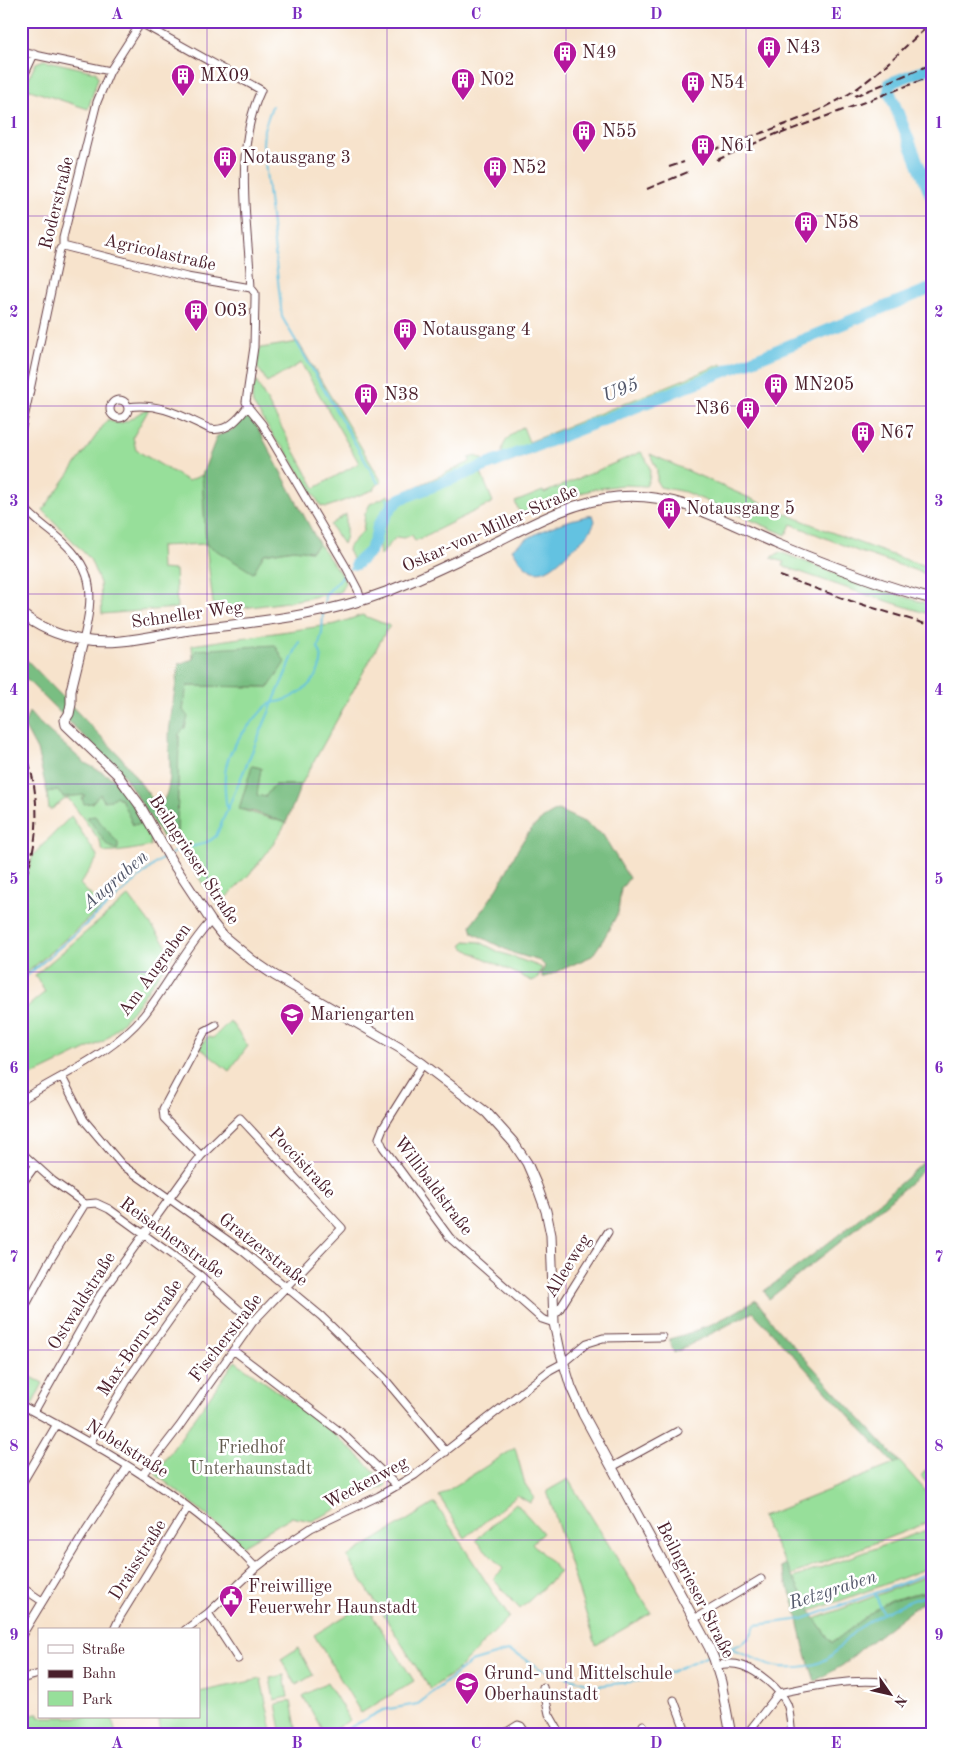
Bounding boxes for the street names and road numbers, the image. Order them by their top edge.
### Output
street label: Roderstraße [37,155,77,251]
street label: Agricolastraße [102,231,218,275]
street label: Oskar-von-Miller-Straße [399,482,581,576]
street label: Schneller Weg [130,598,244,632]
street label: Beilngrieser Straße [146,792,242,928]
street label: Am Augraben [115,920,195,1020]
street label: Poccistraße [265,1124,339,1202]
street label: Willibaldstraße [390,1133,476,1239]
street label: Reisacherstraße [116,1194,228,1282]
street label: Gratzerstraße [215,1210,311,1290]
street label: Alleeweg [542,1231,595,1301]
street label: Ostwaldstraße [45,1249,119,1353]
street label: Max-Born-Straße [94,1276,186,1400]
street label: Fischerstraße [186,1291,266,1385]
street label: Nobelstraße [83,1417,171,1481]
street label: Weckenweg [321,1453,411,1513]
street label: Draisstraße [106,1517,170,1603]
street label: Beilngrieser Straße [653,1519,737,1661]

